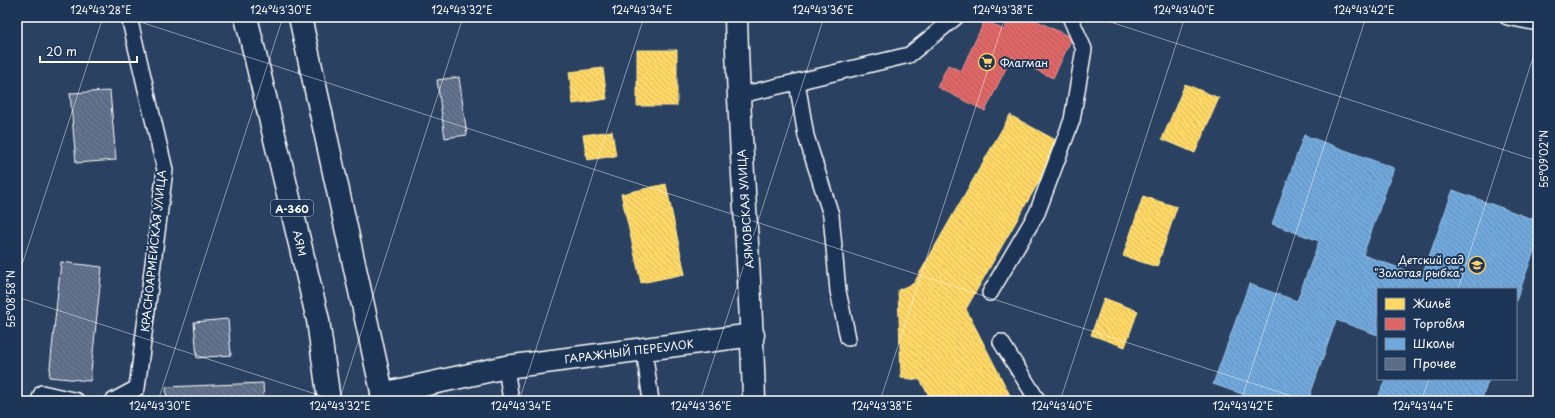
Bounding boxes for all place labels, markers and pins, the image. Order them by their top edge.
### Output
supermarket icon: Флагман [977,52,997,72]
place label: Флагман [1000,54,1048,71]
place label: Детский сад "Золотая рыбка" [1374,251,1464,281]
school or university icon: Детский сад "Золотая рыбка" [1467,255,1487,275]

